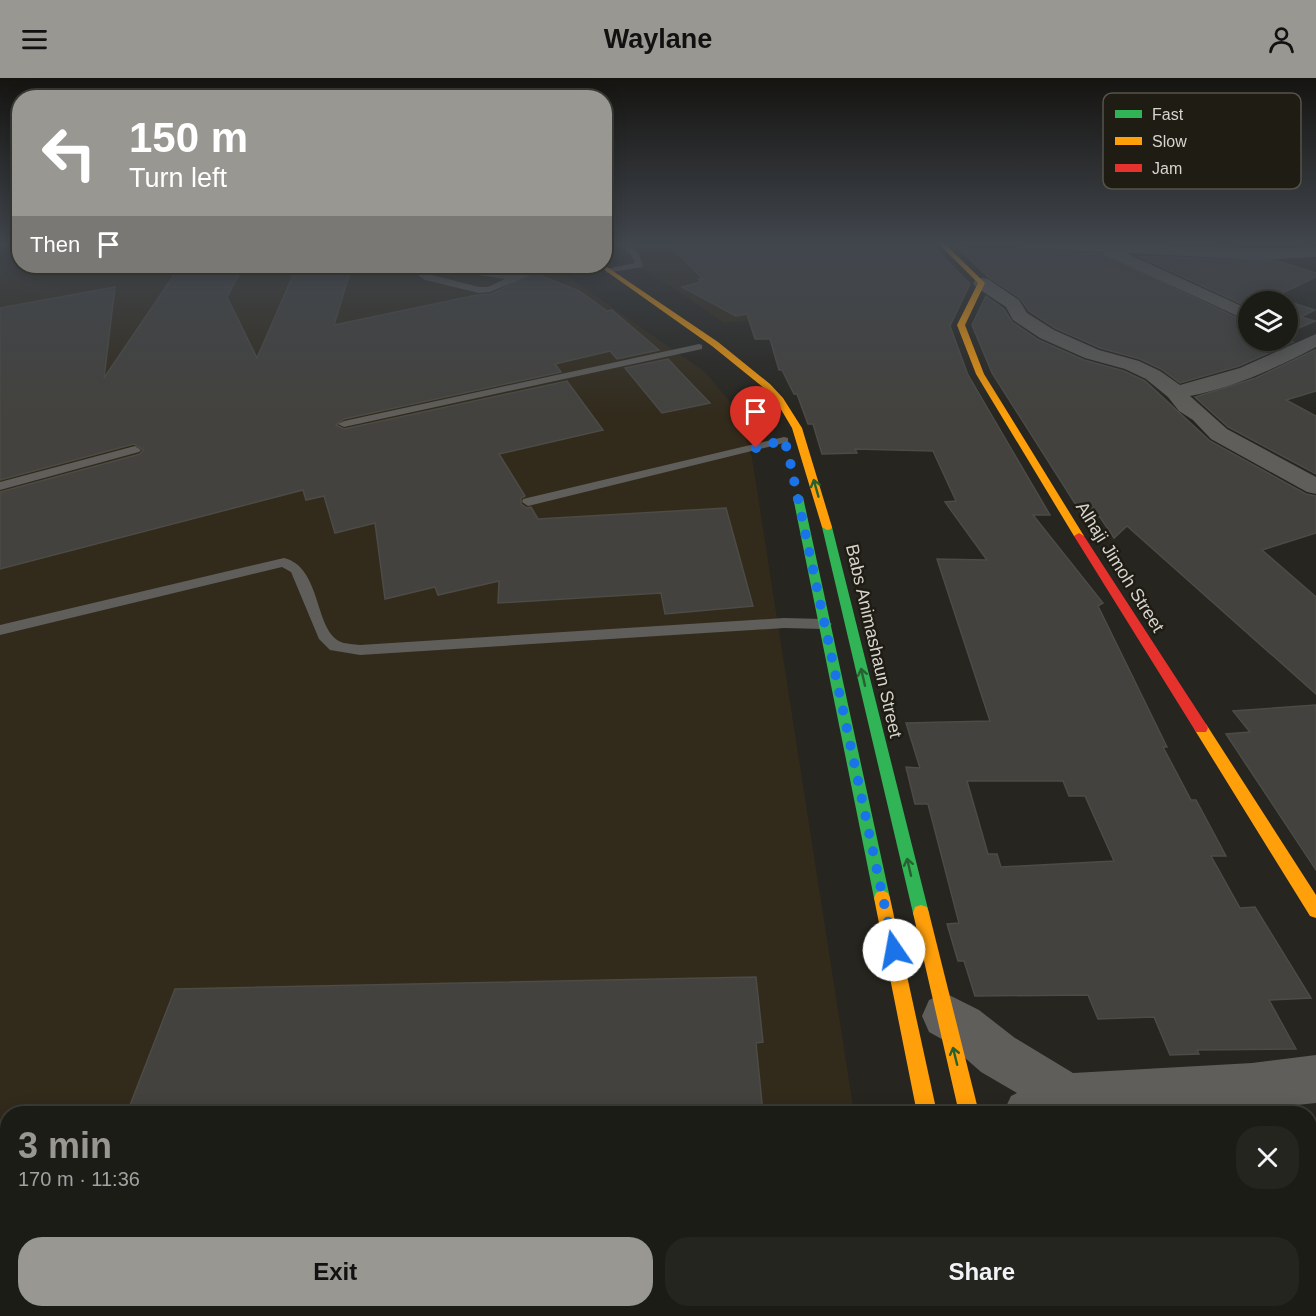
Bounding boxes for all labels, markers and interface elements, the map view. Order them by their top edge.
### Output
icon: menu [18,23,51,56]
icon: person [1265,23,1298,56]
text: Waylane [604,24,712,54]
legend [1103,93,1301,189]
text: Fast [1152,106,1184,123]
icon: left [30,114,108,192]
text: 150 m [129,114,248,161]
text: Slow [1152,133,1187,150]
text: Jam [1152,160,1182,177]
text: Turn left [129,163,227,193]
icon: arrive [92,228,125,261]
text: Then [30,232,80,257]
map controls [1238,291,1298,351]
button: layers [1238,291,1298,351]
pin [730,386,781,448]
icon: arrive [739,395,772,428]
one-way arrow [810,479,821,498]
street label: Alhaji Jimoh Street [1072,498,1168,636]
street label: Babs Animashaun Street [842,542,906,740]
one-way arrow [857,668,869,687]
one-way arrow [903,858,914,877]
position arrow [862,918,926,982]
one-way arrow [949,1047,960,1066]
text: 3 min [18,1125,112,1166]
button: close [1236,1126,1299,1189]
text: 170 m · 11:36 [18,1168,140,1190]
button: Exit [18,1237,653,1306]
button: Share [665,1237,1299,1306]

